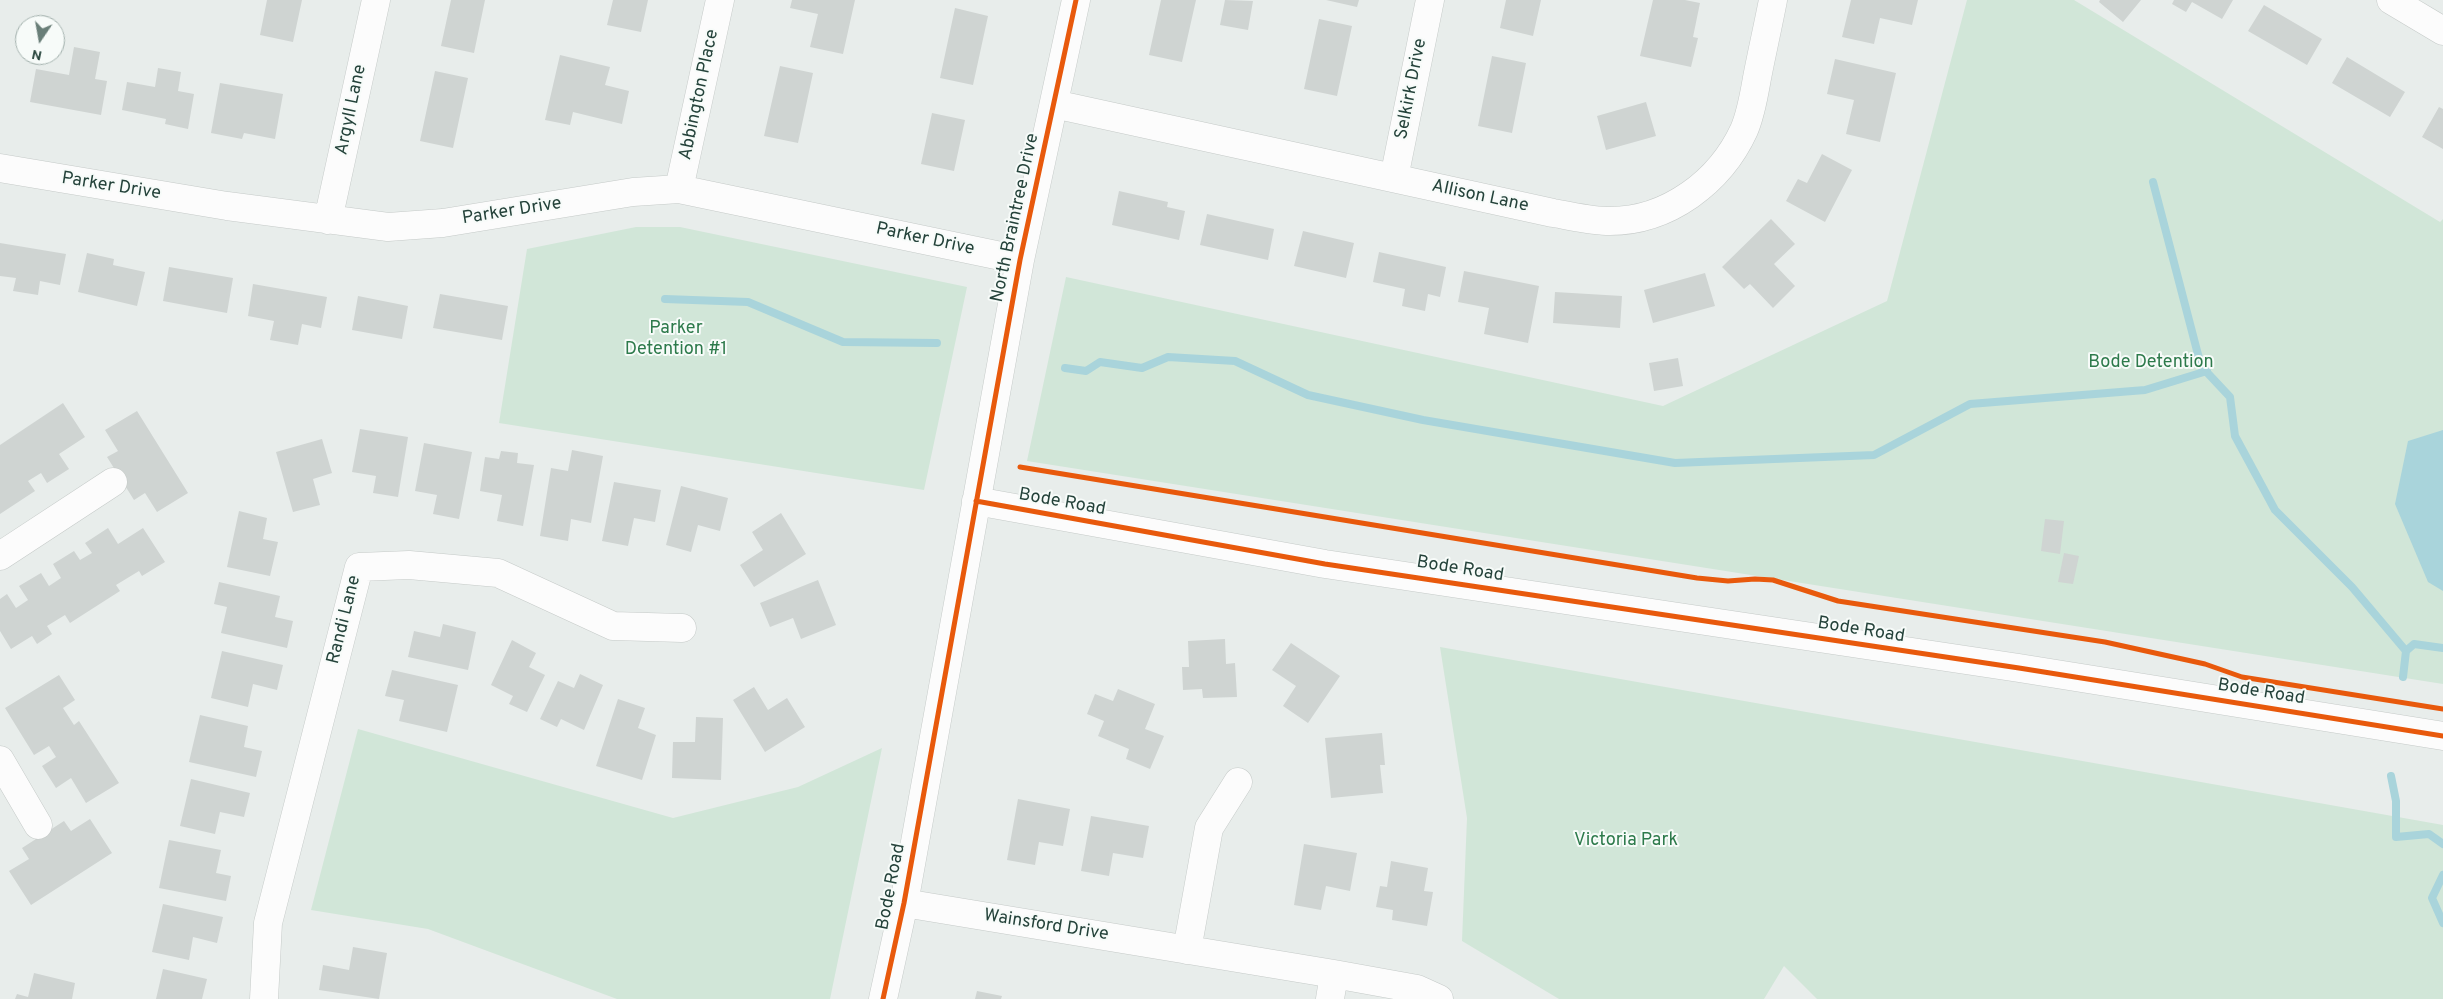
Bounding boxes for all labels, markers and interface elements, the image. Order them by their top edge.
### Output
north arrow [15,15,65,65]
street label: Abbington Place [676,28,724,162]
street label: Selkirk Drive [1392,37,1432,141]
text: N [30,45,44,64]
street label: Argyll Lane [332,63,372,157]
street label: North Braintree Drive [988,131,1044,305]
street label: Parker Drive [60,168,162,206]
street label: Allison Lane [1430,176,1530,218]
street label: Parker Drive [461,193,563,231]
street label: Parker Drive [874,219,976,261]
park label: Parker Detention #1 [625,318,727,360]
park label: Bode Detention [2088,352,2214,374]
street label: Bode Road [1017,485,1107,521]
street label: Bode Road [1415,552,1505,588]
street label: Randi Lane [324,573,366,667]
street label: Bode Road [1816,613,1906,649]
street label: Bode Road [2216,675,2306,711]
park label: Victoria Park [1574,830,1678,852]
street label: Bode Road [873,842,911,932]
street label: Wainsford Drive [982,905,1110,947]

